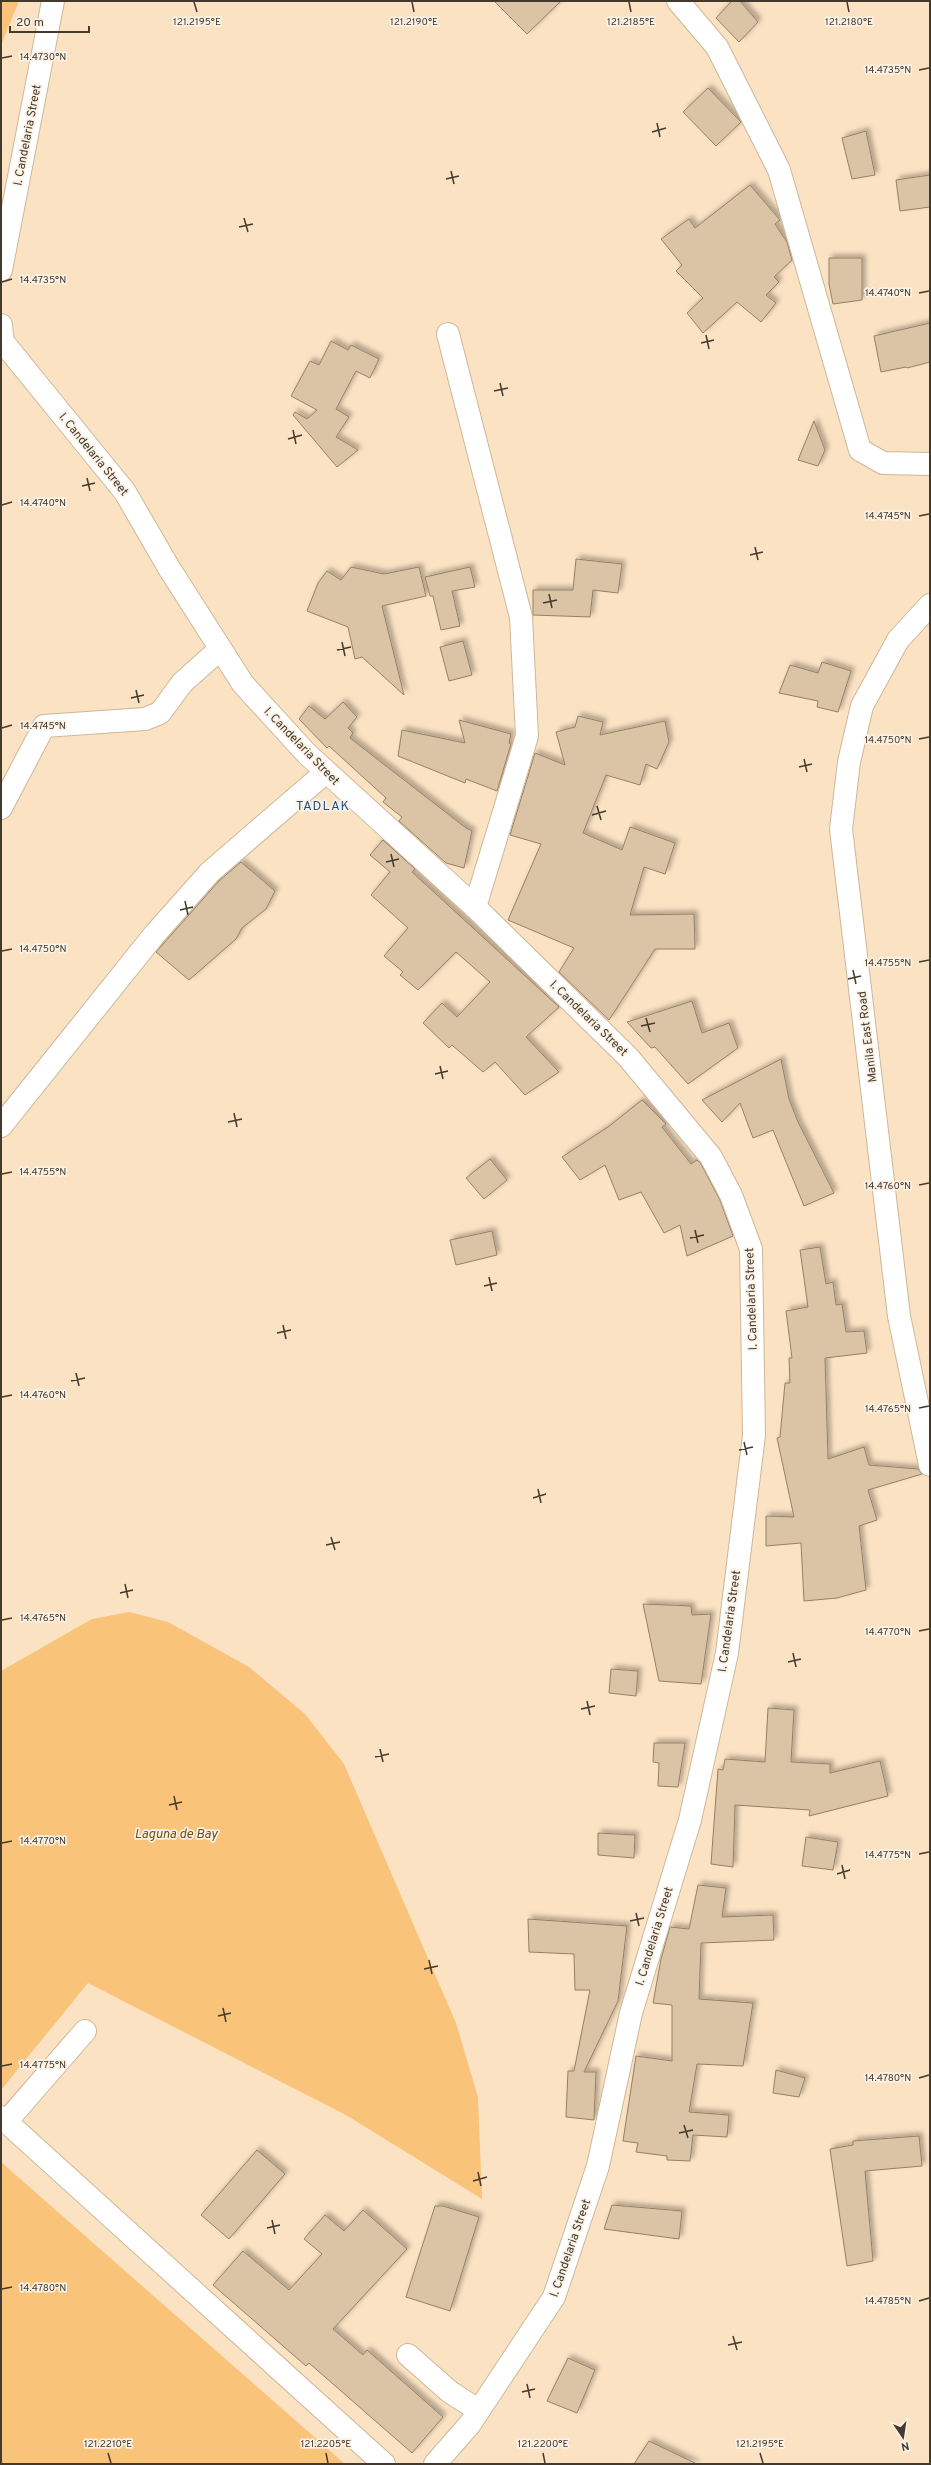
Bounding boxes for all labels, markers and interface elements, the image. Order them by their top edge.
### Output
scale bar [10,8,89,34]
text: 20 m [16,15,44,31]
text: 121.2195°E [173,16,221,29]
text: 121.2190°E [390,16,438,29]
text: 121.2185°E [607,16,655,29]
text: 121.2180°E [825,16,873,29]
text: 14.4730°N [20,51,66,64]
text: 14.4735°N [865,64,911,77]
street label: I. Candelaria Street [10,83,46,187]
text: 14.4735°N [20,274,66,287]
text: 14.4740°N [865,287,911,300]
street label: I. Candelaria Street [55,410,132,500]
text: 14.4740°N [20,497,66,510]
text: 14.4745°N [865,510,911,523]
street label: I. Candelaria Street [260,704,343,789]
text: 14.4745°N [20,720,66,733]
text: 14.4750°N [864,734,912,747]
district label: TADLAK [296,799,350,815]
text: 14.4750°N [19,943,67,956]
text: 14.4755°N [865,957,911,970]
street label: I. Candelaria Street [546,977,631,1060]
street label: Manila East Road [854,990,882,1083]
text: 14.4755°N [20,1166,66,1179]
text: 14.4760°N [865,1180,911,1193]
street label: I. Candelaria Street [742,1247,762,1351]
text: 14.4760°N [20,1389,66,1402]
text: 14.4765°N [865,1403,911,1416]
street label: I. Candelaria Street [715,1569,745,1673]
text: 14.4765°N [20,1612,66,1625]
text: 14.4770°N [865,1626,911,1639]
water label: Laguna de Bay [135,1827,219,1843]
text: 14.4770°N [20,1835,66,1848]
text: 14.4775°N [865,1849,911,1862]
street label: I. Candelaria Street [632,1885,678,1988]
text: 14.4775°N [20,2059,66,2072]
text: 14.4780°N [865,2072,911,2085]
street label: I. Candelaria Street [547,2197,595,2299]
text: 14.4780°N [20,2282,66,2295]
text: 14.4785°N [865,2295,911,2308]
north arrow [883,2417,923,2457]
text: 121.2210°E [84,2438,132,2451]
text: 121.2205°E [301,2438,351,2451]
text: 121.2200°E [518,2438,568,2451]
text: 121.2195°E [736,2438,784,2451]
text: N [900,2438,910,2453]

